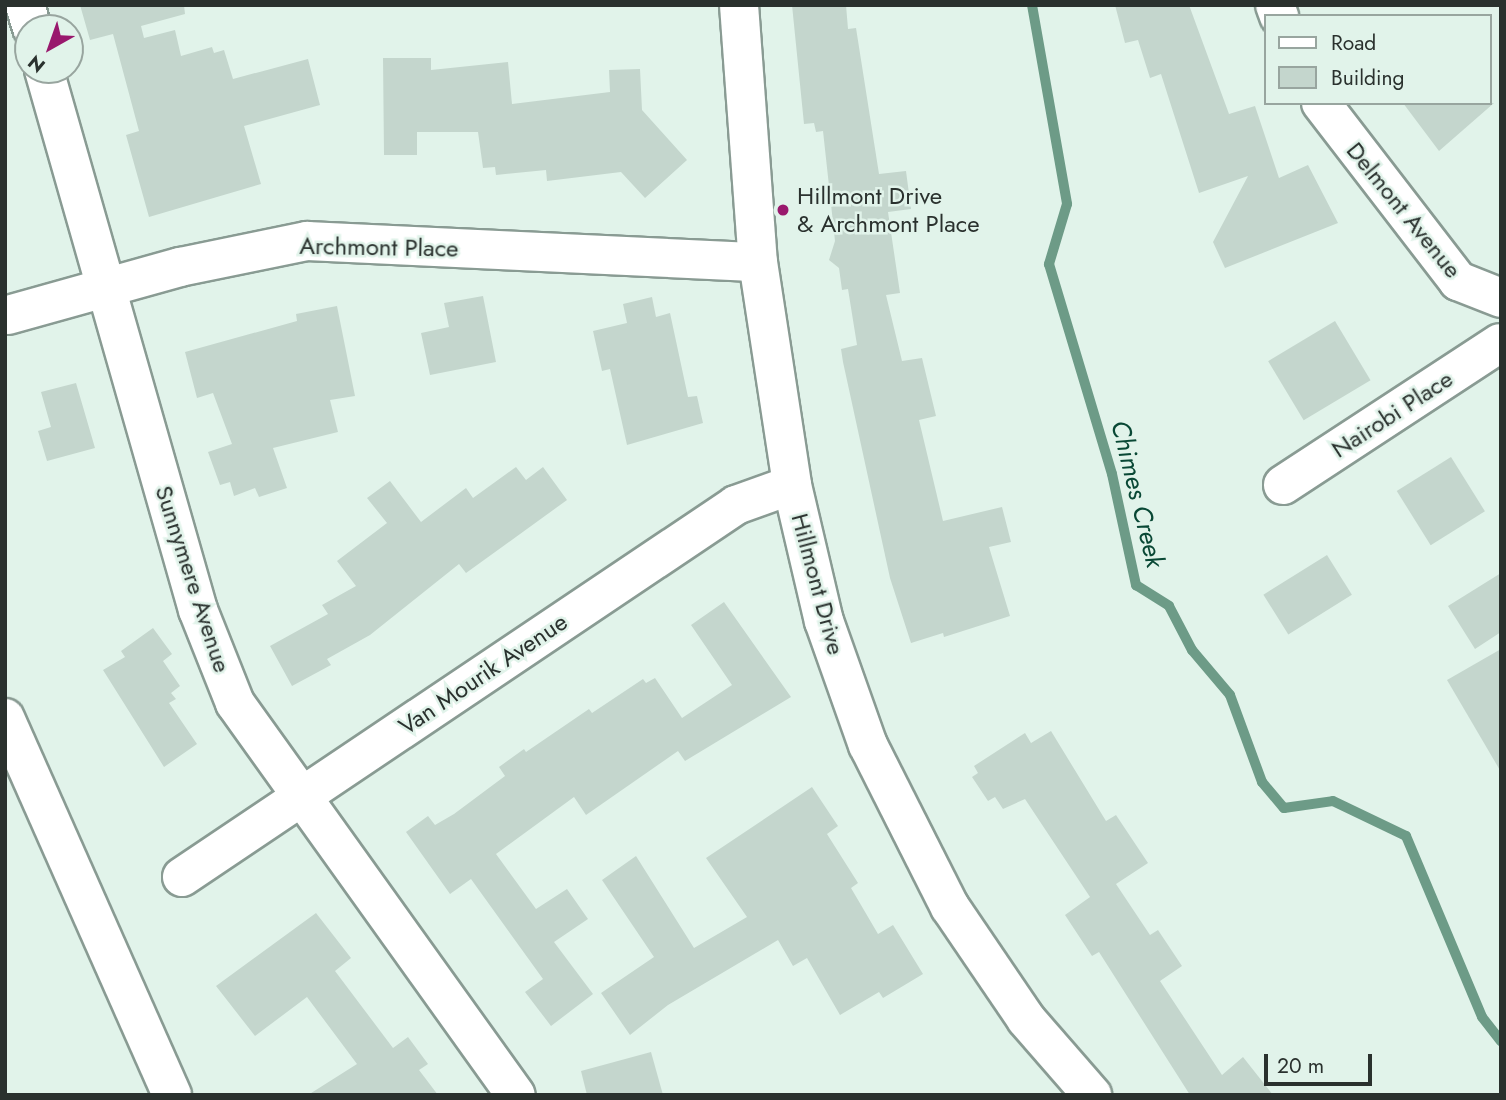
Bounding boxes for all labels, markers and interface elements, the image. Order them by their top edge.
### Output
north arrow [14,14,84,84]
legend [1264,14,1492,105]
text: Road [1331,28,1376,58]
text: N [22,49,51,79]
text: Building [1331,63,1404,93]
street label: Delmont Avenue [1340,136,1468,284]
place label: Hillmont Drive & Archmont Place [797,182,980,238]
marker: Hillmont Drive & Archmont Place [775,202,791,218]
street label: Archmont Place [299,231,459,263]
street label: Nairobi Place [1326,364,1458,464]
water label: Chimes Creek [1104,417,1170,571]
street label: Sunnymere Avenue [149,482,237,676]
street label: Hillmont Drive [785,510,851,658]
street label: Van Mourik Avenue [393,607,573,741]
scale bar [1268,1040,1376,1084]
text: 20 m [1277,1051,1324,1081]

